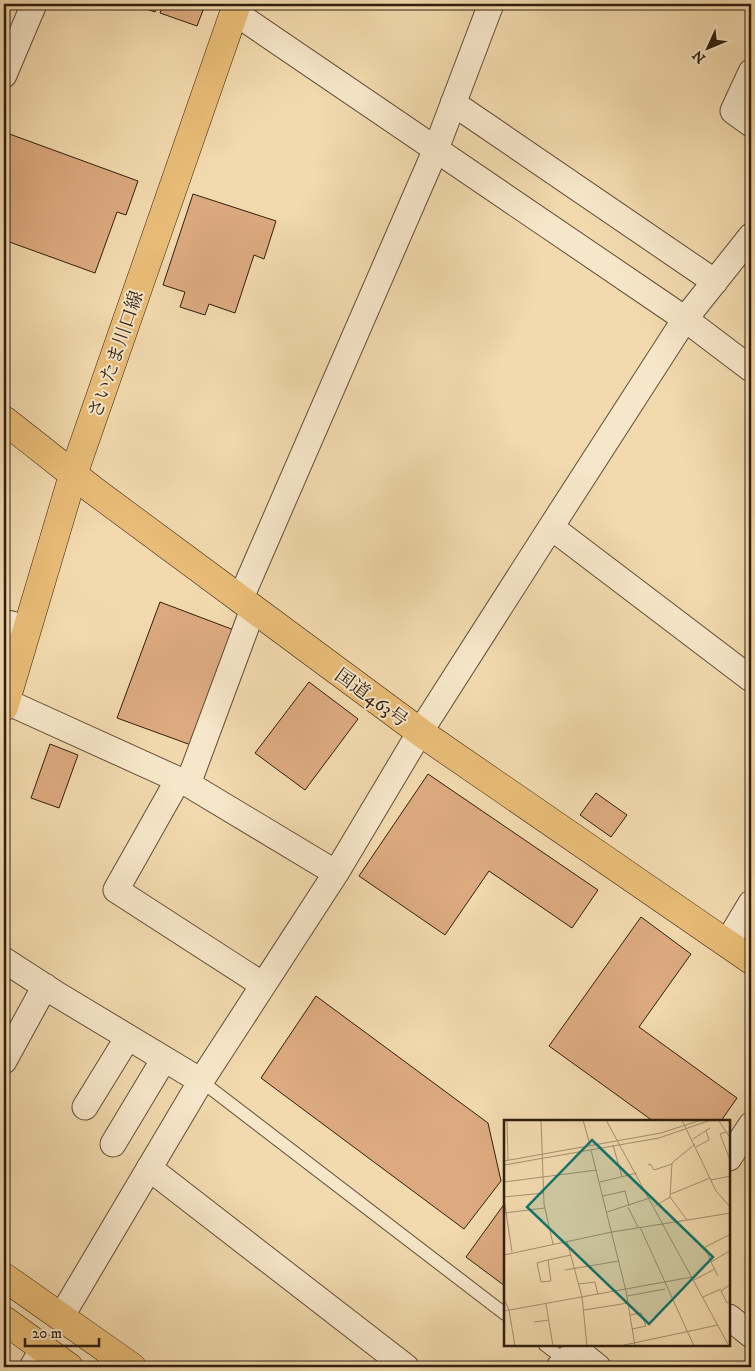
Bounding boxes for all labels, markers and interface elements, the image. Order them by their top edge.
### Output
north arrow [682,22,732,72]
text: N [689,46,710,67]
street label: さいたま川口線 [84,288,149,421]
street label: 国道463号 [330,664,412,732]
inset map [504,1120,730,1346]
scale bar [25,1316,99,1348]
text: 20 m [32,1324,62,1343]

